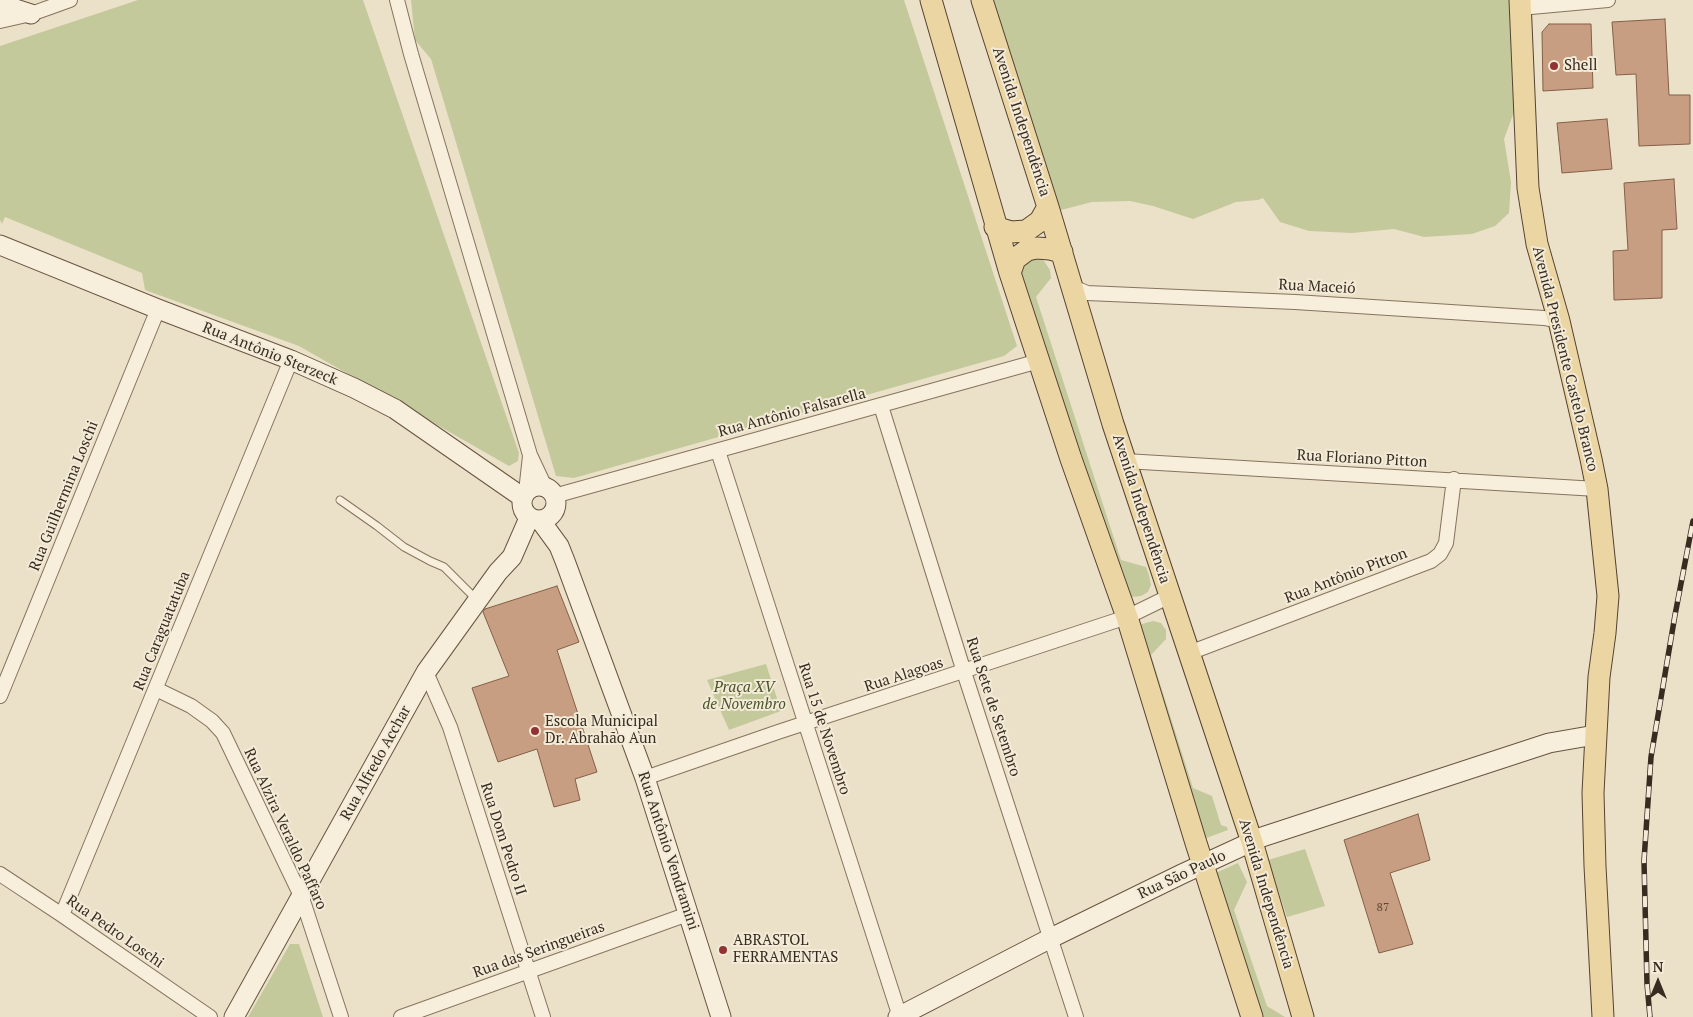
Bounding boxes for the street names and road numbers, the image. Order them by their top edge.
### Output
street label: Avenida Independência [988,45,1054,199]
street label: Avenida Presidente Castelo Branco [1528,244,1602,474]
street label: Rua Maceió [1278,276,1356,298]
street label: Rua Antônio Sterzeck [200,319,340,389]
street label: Rua Antônio Falsarella [716,385,868,441]
street label: Rua Guilhermina Loschi [26,418,102,574]
street label: Avenida Independência [1108,432,1174,586]
street label: Rua Floriano Pitton [1296,447,1428,471]
street label: Rua Antônio Pitton [1282,544,1410,608]
street label: Rua Caraguatatuba [130,569,194,693]
street label: Rua Sete de Setembro [962,635,1024,779]
street label: Rua Alagoas [862,654,946,696]
street label: Rua 15 de Novembro [794,661,854,797]
street label: Rua Alfredo Acchar [337,702,415,824]
street label: Rua Alzira Veraldo Paffaro [240,745,330,913]
street label: Rua Antônio Vendramini [634,769,702,933]
street label: Rua Dom Pedro II [476,780,530,898]
street label: Avenida Independência [1235,817,1297,971]
street label: Rua São Paulo [1135,847,1229,903]
street label: Rua Pedro Loschi [63,892,167,972]
street label: Rua das Seringueiras [471,918,607,982]

